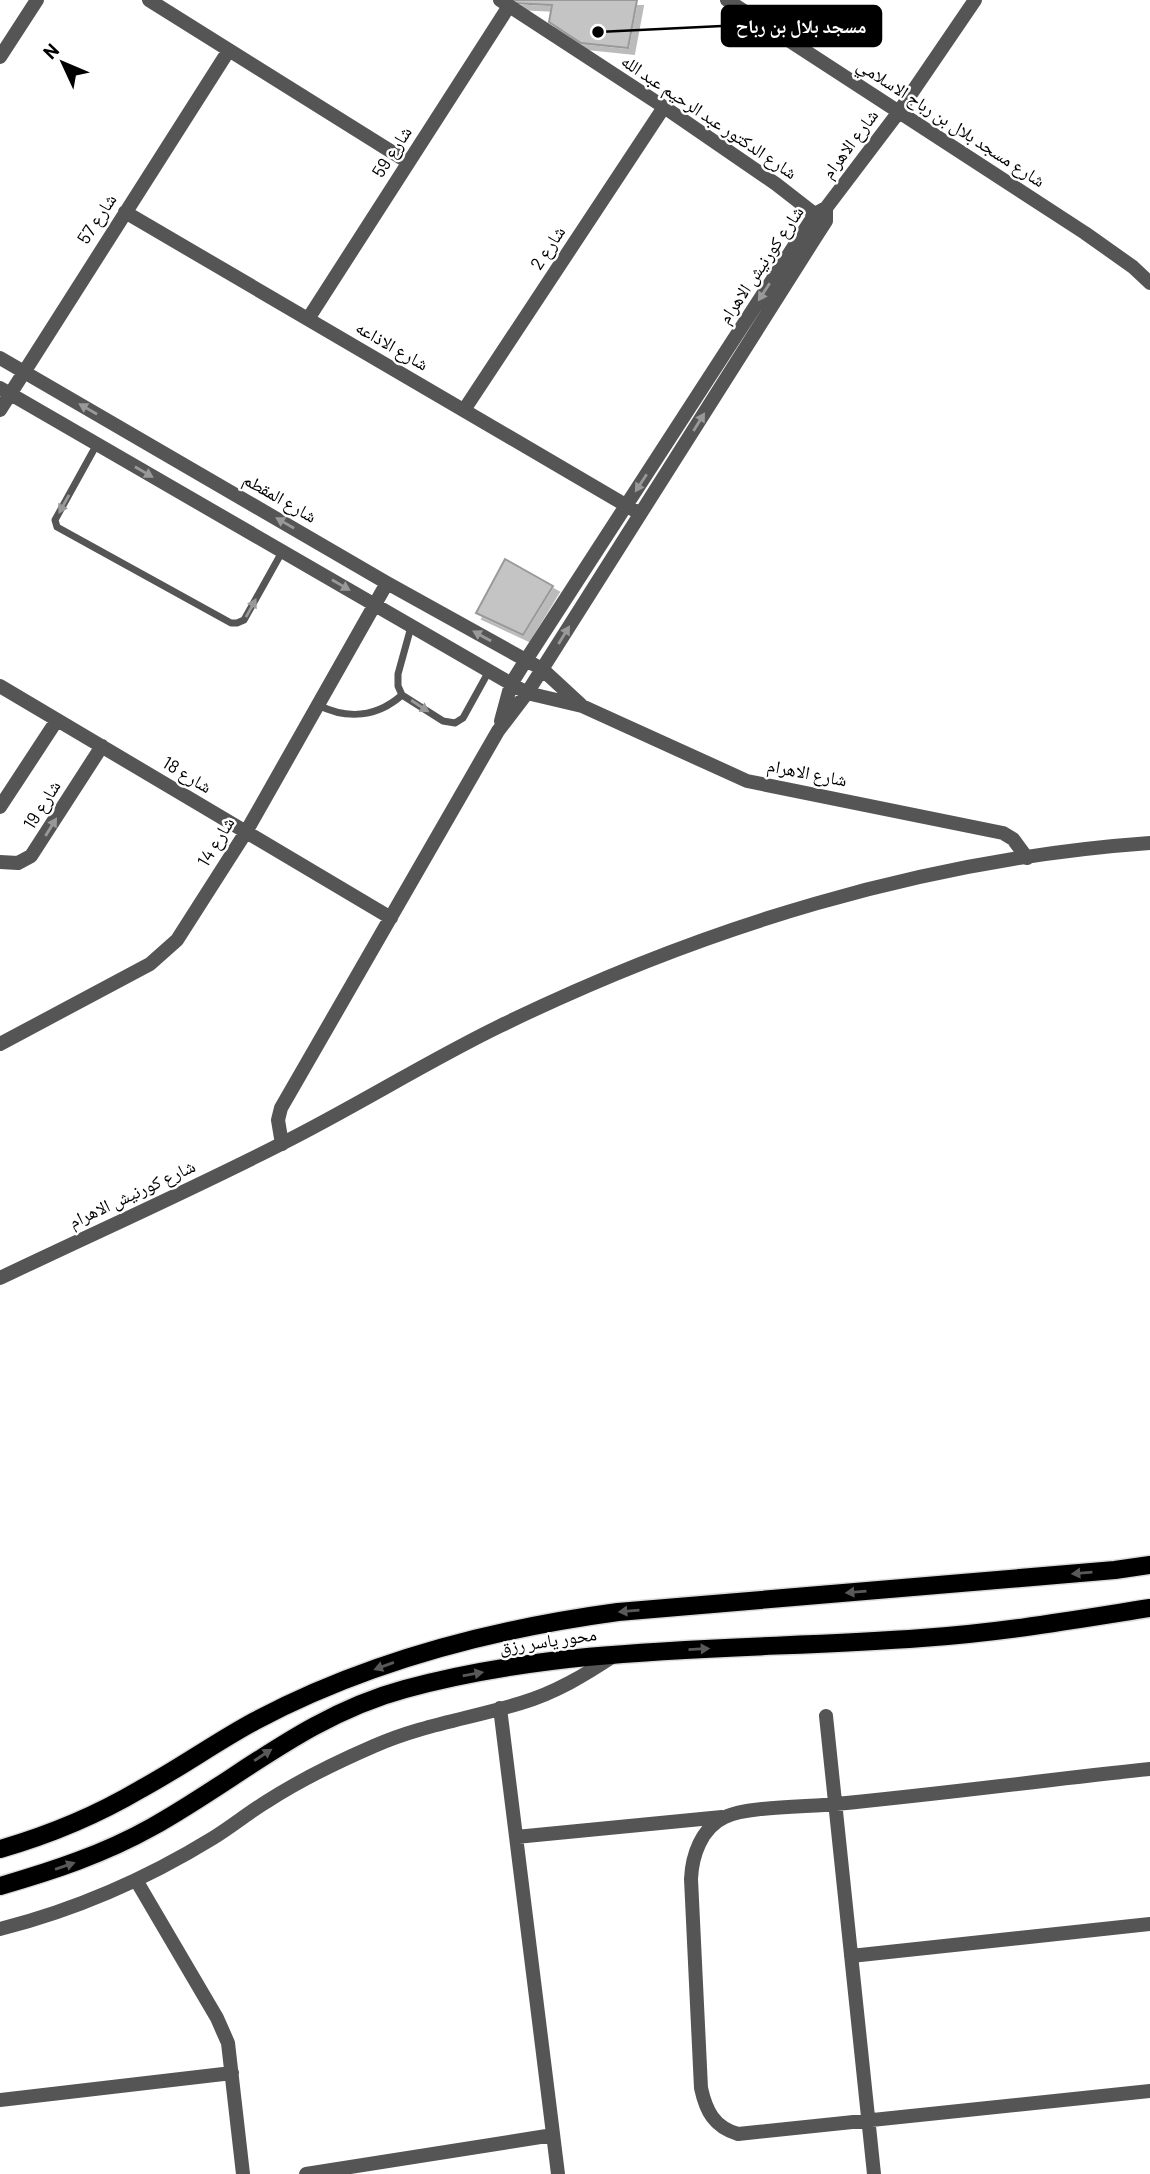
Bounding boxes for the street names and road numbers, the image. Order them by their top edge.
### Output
street label: شارع الدكتور عبد الرحيم عبد الله [616,49,802,185]
street label: شارع مسجد بلال بن رباح الاسلامي [851,53,1050,195]
street label: شارع الاهرام [816,104,884,184]
street label: شارع 59 [367,122,417,182]
street label: شارع 57 [72,189,121,248]
street label: شارع كورنيش الاهرام [713,201,809,329]
street label: شارع 2 [525,222,570,274]
street label: شارع الاذاعه [352,316,433,376]
street label: شارع المقطم [239,467,321,529]
street label: شارع 18 [158,751,216,798]
street label: شارع الاهرام [765,753,849,793]
street label: شارع 19 [18,776,66,834]
street label: شارع 14 [192,813,239,871]
street label: شارع كورنيش الاهرام [65,1154,199,1234]
street label: محور ياسر رزق [498,1622,598,1659]

